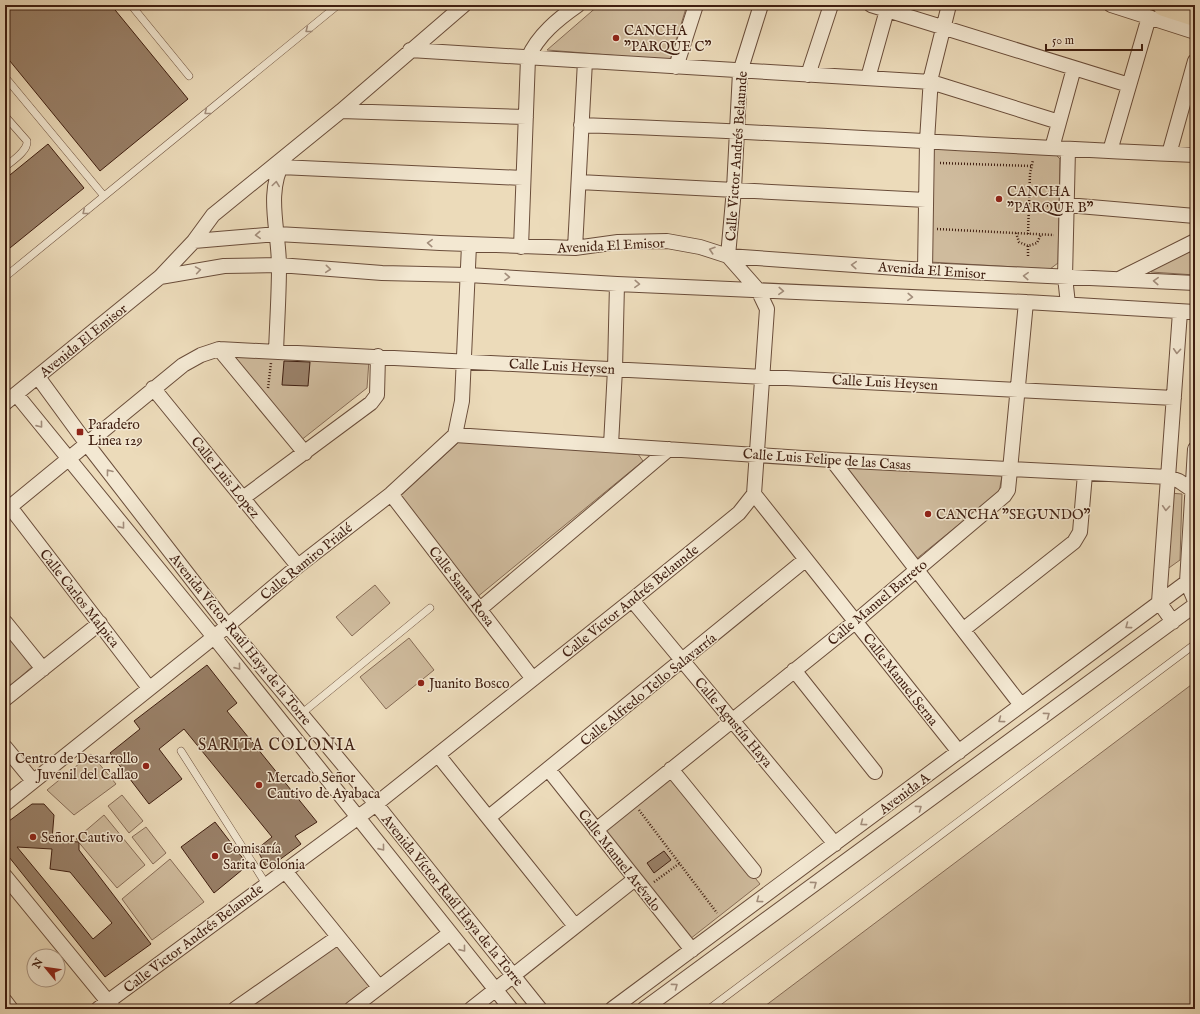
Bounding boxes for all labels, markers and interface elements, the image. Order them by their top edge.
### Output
place label: CANCHA "PARQUE C" [624,22,711,56]
one-way arrow [305,25,312,32]
scale bar [1046,26,1142,52]
marker: CANCHA "PARQUE C" [611,33,621,43]
text: 50 m [1052,33,1074,48]
street label: Calle Victor Andrés Belaunde [722,70,752,242]
one-way arrow [204,107,212,114]
one-way arrow [271,181,280,187]
place label: CANCHA "PARQUE B" [1007,183,1094,217]
marker: CANCHA "PARQUE B" [994,194,1004,204]
one-way arrow [82,207,89,214]
one-way arrow [255,231,261,240]
street label: Avenida El Emisor [556,234,665,258]
one-way arrow [427,238,433,247]
one-way arrow [708,246,715,255]
street label: Avenida El Emisor [876,258,986,284]
one-way arrow [851,261,858,270]
one-way arrow [325,264,331,273]
one-way arrow [195,266,201,275]
one-way arrow [1023,271,1029,280]
one-way arrow [504,272,510,281]
one-way arrow [1153,277,1159,286]
one-way arrow [634,279,640,288]
one-way arrow [778,287,784,295]
one-way arrow [907,292,913,301]
street label: Avenida El Emisor [35,300,131,382]
one-way arrow [1173,348,1182,354]
street label: Calle Luis Heysen [509,355,616,379]
street label: Calle Luis Heysen [832,371,939,395]
place label: Paradero Linea 129 [88,416,143,450]
one-way arrow [35,420,42,427]
marker: Paradero Linea 129 [75,427,85,437]
street label: Calle Luis Lopez [187,433,264,523]
street label: Calle Luis Felipe de las Casas [742,445,912,475]
one-way arrow [106,470,113,477]
one-way arrow [1161,505,1170,511]
place label: CANCHA "SEGUNDO" [936,506,1091,524]
marker: CANCHA "SEGUNDO" [923,509,933,519]
street label: Calle Ramiro Prialé [257,519,357,604]
one-way arrow [118,521,125,528]
street label: Calle Victor Andrés Belaunde [559,541,703,662]
street label: Calle Santa Rosa [424,543,499,631]
street label: Calle Carlos Malpica [35,546,124,652]
street label: Avenida Víctor Raúl Haya de la Torre [165,549,316,730]
street label: Calle Manuel Barreto [824,556,932,650]
one-way arrow [1125,621,1132,628]
street label: Calle Alfredo Tello Salavarría [577,629,721,750]
street label: Calle Manuel Serna [858,630,943,730]
one-way arrow [233,663,240,670]
street label: Calle Agustín Haya [690,674,777,772]
place label: Juanito Bosco [427,675,510,693]
marker: Juanito Bosco [416,678,426,688]
one-way arrow [1042,712,1049,719]
one-way arrow [998,715,1005,723]
district label: SARITA COLONIA [198,736,356,756]
place label: Centro de Desarrollo Juvenil del Callao [15,750,138,784]
marker: Centro de Desarrollo Juvenil del Callao [141,761,151,771]
place label: Mercado Señor Cautivo de Ayabaca [267,769,381,803]
street label: Avenida A [875,769,934,819]
marker: Mercado Señor Cautivo de Ayabaca [254,780,264,790]
one-way arrow [915,805,922,813]
street label: Calle Manuel Arévalo [574,806,665,916]
street label: Avenida Víctor Raúl Haya de la Torre [377,810,528,991]
one-way arrow [860,818,867,826]
place label: Señor Cautivo [41,829,124,847]
marker: Señor Cautivo [28,832,38,842]
place label: Comisaría Sarita Colonia [223,840,306,874]
one-way arrow [377,844,384,851]
marker: Comisaría Sarita Colonia [210,851,220,861]
street label: Calle Victor Andrés Belaunde [120,880,268,997]
one-way arrow [810,882,817,889]
one-way arrow [756,896,763,903]
one-way arrow [459,945,466,952]
north arrow [26,948,66,988]
text: N [29,956,47,972]
one-way arrow [671,984,678,991]

